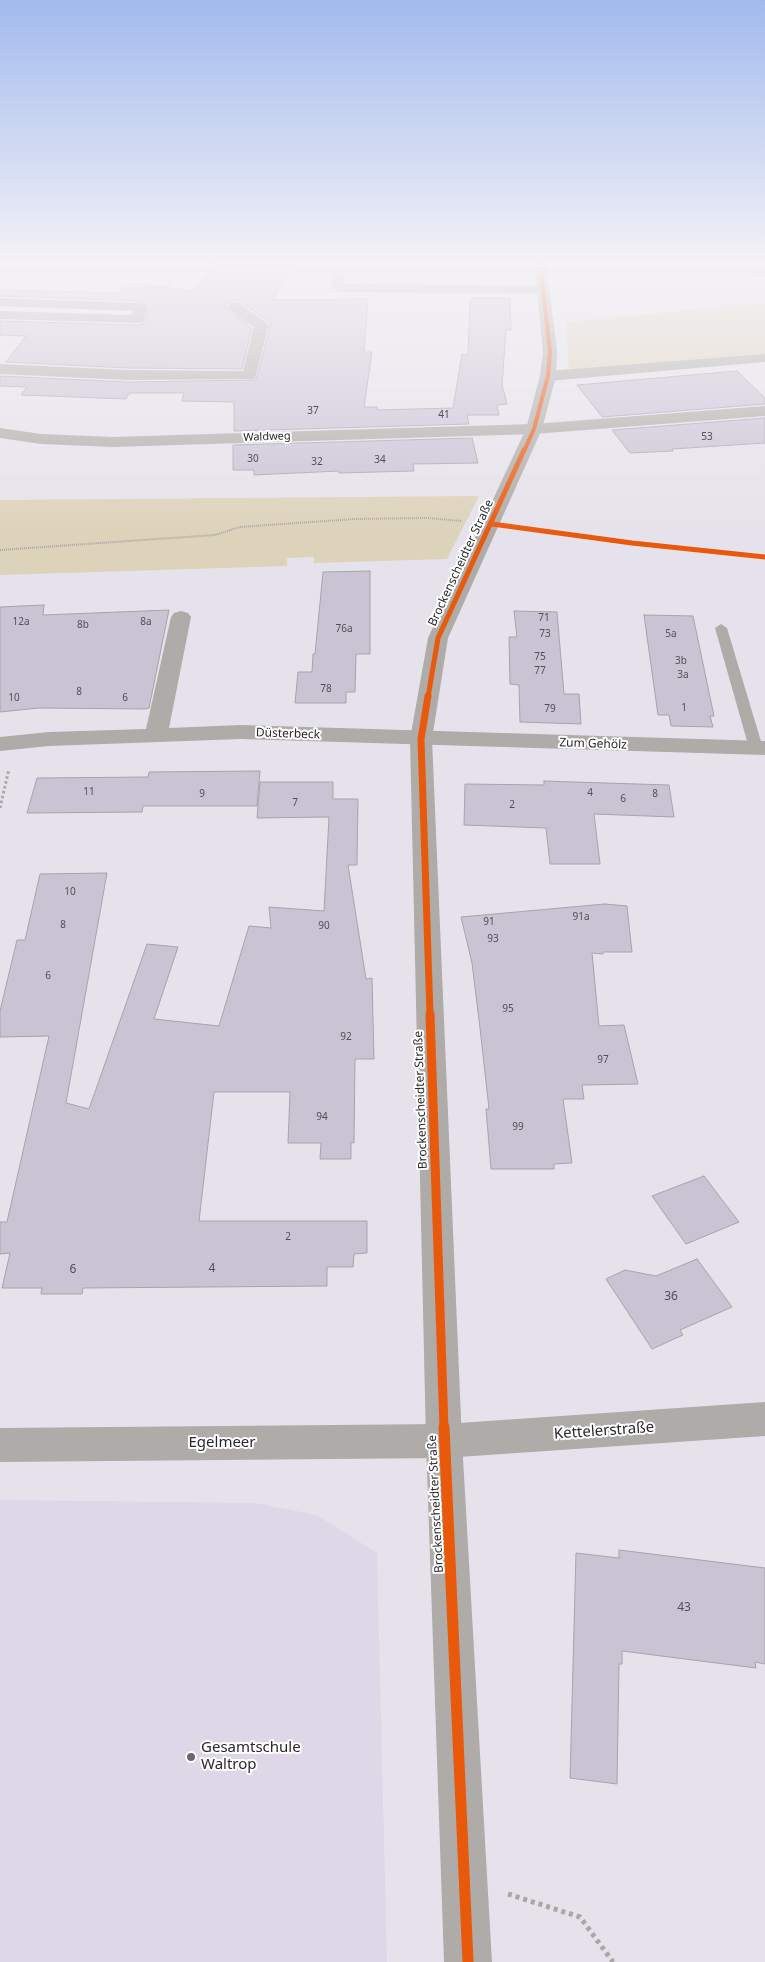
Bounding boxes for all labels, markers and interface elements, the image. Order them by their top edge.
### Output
house number: 37 [307,405,319,417]
house number: 41 [438,409,450,421]
street label: Waldweg [243,430,291,444]
house number: 53 [701,431,713,443]
house number: 30 [247,453,259,465]
house number: 34 [374,454,386,466]
house number: 32 [311,456,323,468]
street label: Brockenscheidter Straße [425,497,497,629]
house number: 71 [538,612,550,624]
house number: 12a [12,616,30,628]
house number: 8a [140,616,152,628]
house number: 8b [77,619,89,631]
house number: 76a [335,623,353,635]
house number: 73 [539,628,551,640]
house number: 5a [665,628,677,640]
house number: 75 [534,651,546,663]
house number: 3b [675,655,687,667]
house number: 77 [534,665,546,677]
house number: 3a [677,669,689,681]
house number: 78 [320,683,332,695]
house number: 8 [76,686,82,698]
house number: 10 [8,692,20,704]
house number: 6 [122,692,128,704]
house number: 1 [681,702,687,714]
house number: 79 [544,703,556,715]
street label: Düsterbeck [256,726,320,742]
street label: Zum Gehölz [559,736,627,752]
house number: 11 [83,786,95,798]
house number: 4 [587,787,593,799]
house number: 9 [199,788,205,800]
house number: 8 [652,788,658,800]
house number: 6 [620,793,626,805]
house number: 7 [292,797,298,809]
house number: 2 [509,799,515,811]
house number: 10 [64,886,76,898]
house number: 91a [572,911,590,923]
house number: 91 [483,916,495,928]
house number: 8 [60,919,66,931]
house number: 90 [318,920,330,932]
house number: 93 [487,933,499,945]
house number: 6 [45,970,51,982]
house number: 95 [502,1003,514,1015]
house number: 92 [340,1031,352,1043]
street label: Brockenscheidter Straße [411,1031,431,1169]
house number: 97 [597,1054,609,1066]
house number: 94 [316,1111,328,1123]
house number: 99 [512,1121,524,1133]
house number: 2 [285,1231,291,1243]
house number: 4 [209,1262,215,1276]
house number: 6 [70,1263,76,1277]
house number: 36 [664,1290,678,1304]
street label: Kettelerstraße [553,1419,655,1443]
street label: Egelmeer [188,1434,256,1452]
street label: Brockenscheidter Straße [425,1435,447,1573]
house number: 43 [677,1601,691,1615]
place label: Gesamtschule Waltrop [201,1739,301,1774]
marker: Gesamtschule Waltrop [185,1751,197,1763]

